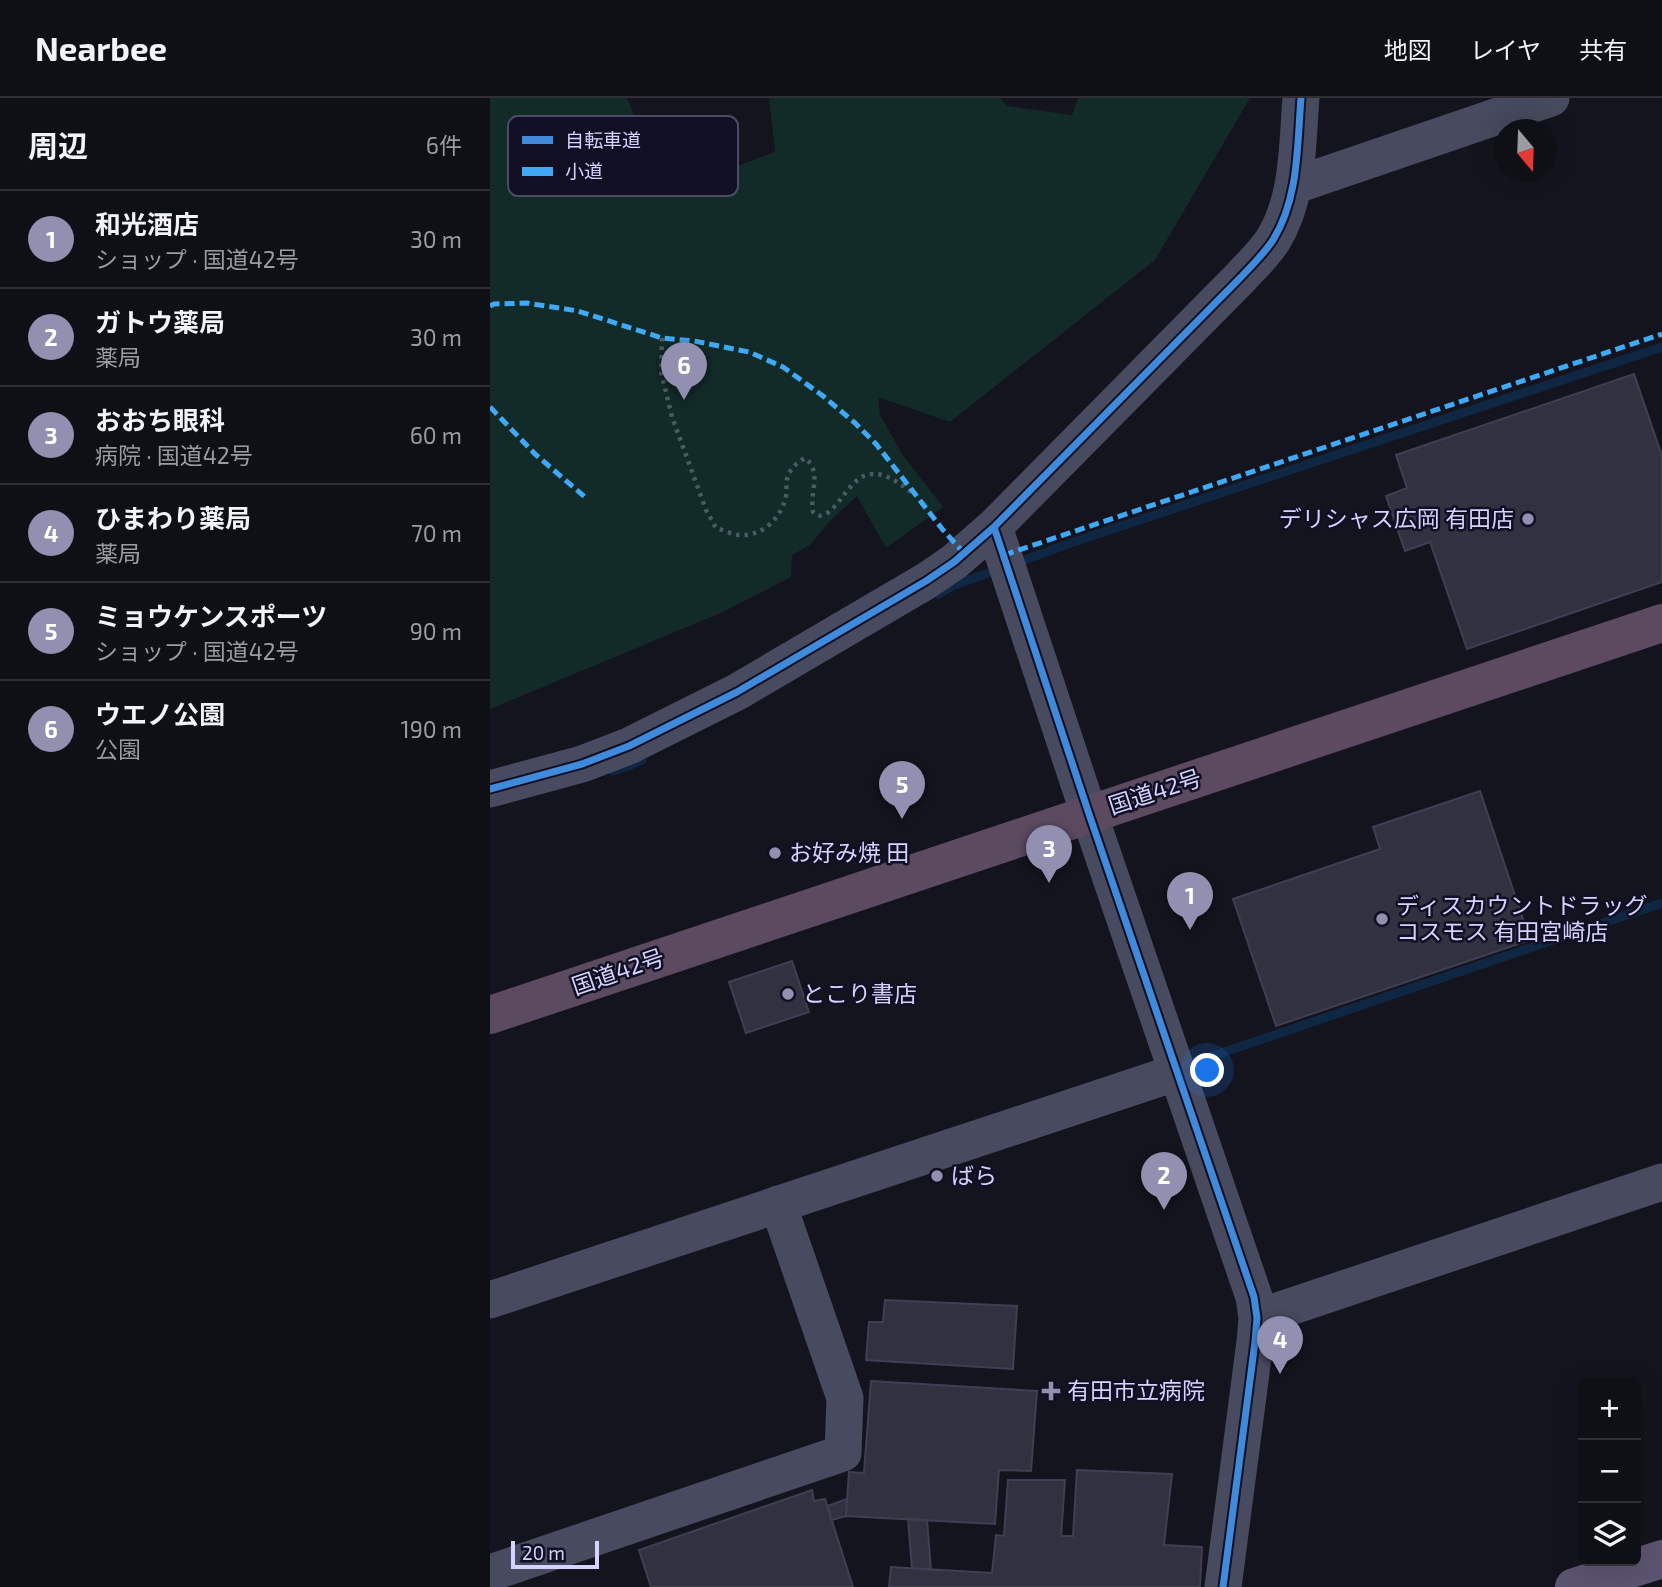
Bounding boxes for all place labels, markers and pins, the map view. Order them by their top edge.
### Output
pin: 6 [661,342,707,400]
place label: デリシャス広岡 有田店 [1279,504,1514,532]
marker: デリシャス広岡 有田店 [1520,511,1536,527]
pin: 5 [879,761,925,819]
pin: 3 [1026,825,1072,883]
place label: お好み焼 田 [789,838,909,866]
marker: お好み焼 田 [767,845,783,861]
pin: 1 [1167,872,1213,930]
place label: ディスカウントドラッグ コスモス 有田宮崎店 [1396,891,1647,945]
marker: ディスカウントドラッグ コスモス 有田宮崎店 [1374,911,1390,927]
place label: とこり書店 [802,979,917,1007]
marker: とこり書店 [780,986,796,1002]
pin: 2 [1141,1152,1187,1210]
place label: ばら [951,1161,997,1189]
marker: ばら [929,1168,945,1184]
pin: 4 [1257,1316,1303,1374]
place label: 有田市立病院 [1067,1376,1205,1404]
marker: 有田市立病院 [1041,1381,1061,1401]

